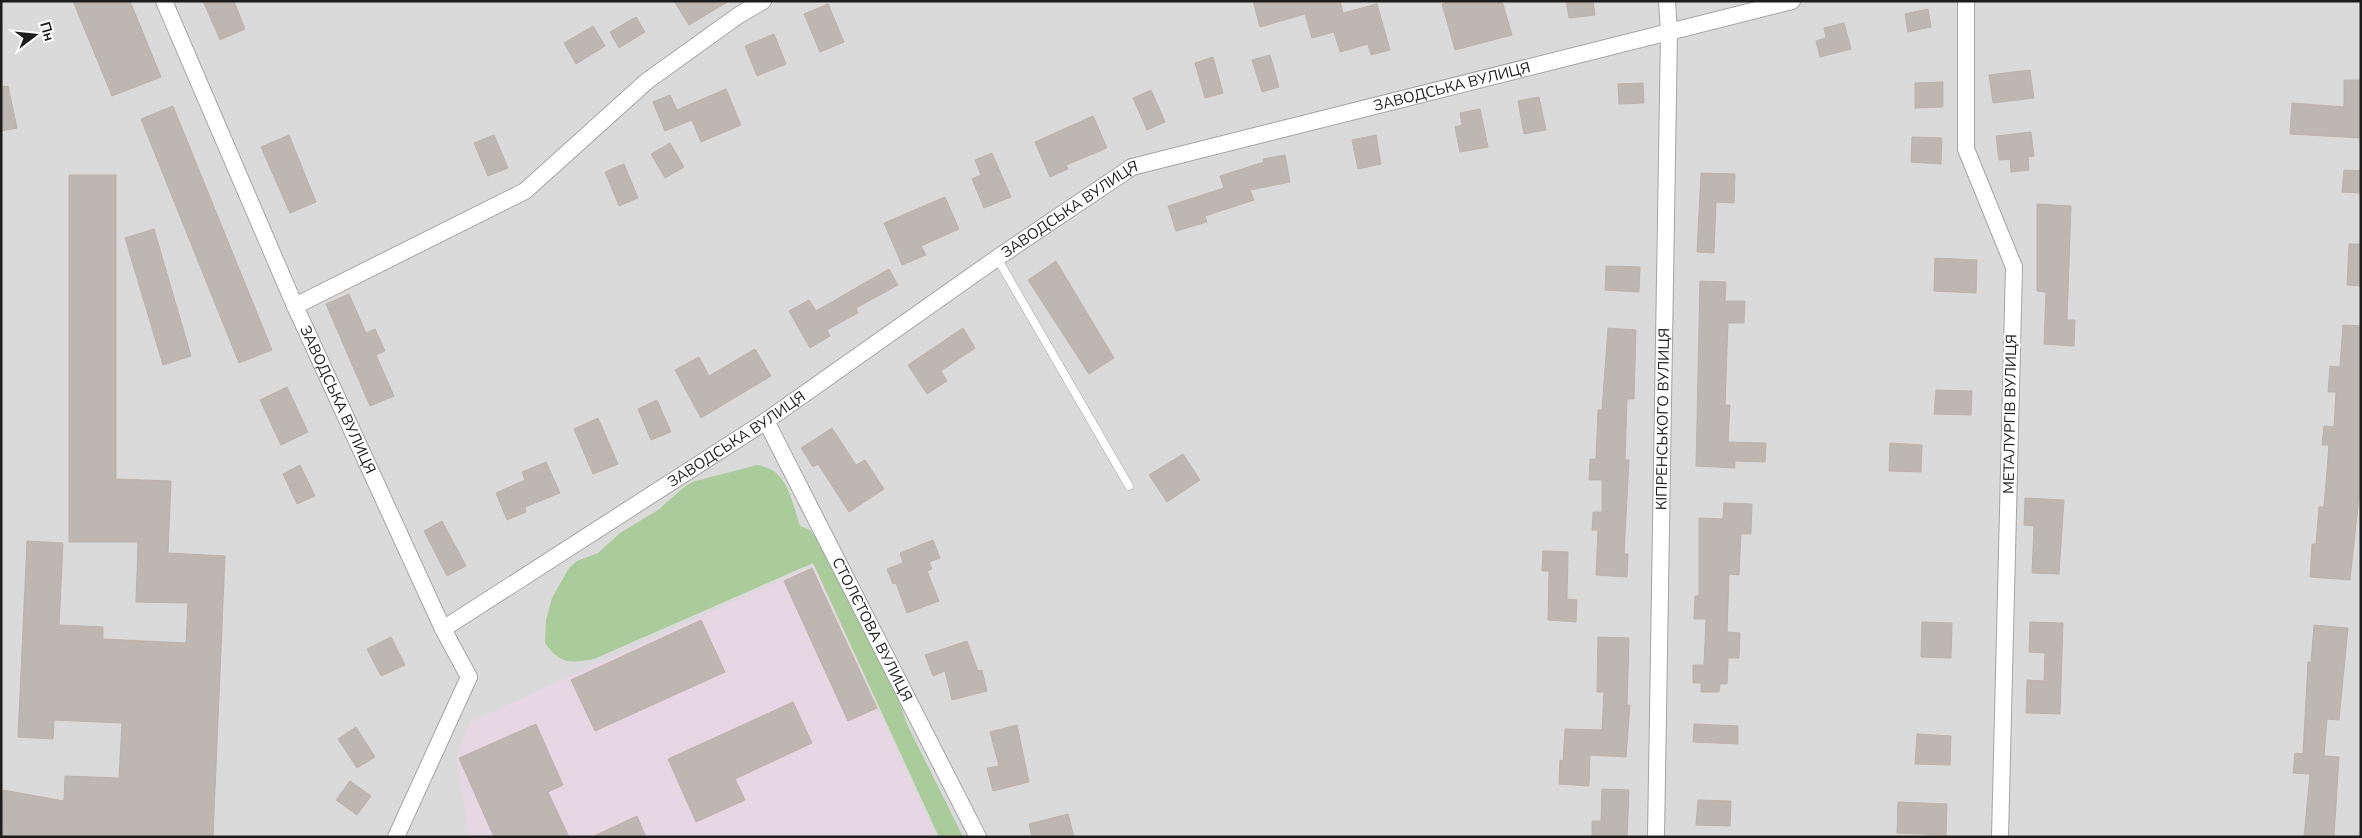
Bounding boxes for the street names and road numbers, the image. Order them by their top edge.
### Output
street label: ЗАВОДСЬКА ВУЛИЦЯ [1371,57,1532,116]
street label: ЗАВОДСЬКА ВУЛИЦЯ [997,156,1140,262]
street label: ЗАВОДСЬКА ВУЛИЦЯ [295,322,381,477]
street label: КІПРЕНСЬКОГО ВУЛИЦЯ [1651,328,1674,510]
street label: МЕТАЛУРГІВ ВУЛИЦЯ [1999,334,2021,494]
street label: ЗАВОДСЬКА ВУЛИЦЯ [664,386,809,492]
street label: СТОЛЄТОВА ВУЛИЦЯ [827,554,917,705]

